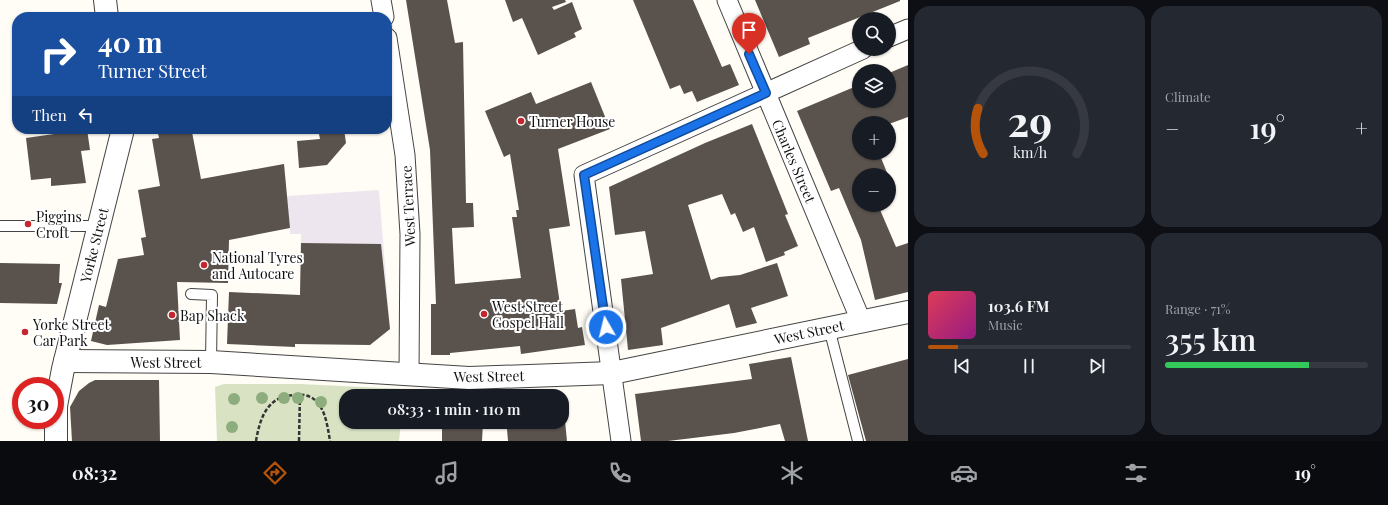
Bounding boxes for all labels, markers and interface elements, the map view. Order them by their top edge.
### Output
map controls [852,12,896,212]
button: search [852,12,896,56]
pin [732,13,766,54]
icon: arrive [738,19,760,41]
text: 40 m [98,23,163,60]
icon: right [32,28,84,80]
text: Turner Street [98,59,207,83]
button: layers [852,64,896,108]
text: Climate [1165,88,1211,105]
text: 29 [1007,92,1052,147]
icon: left [75,104,97,126]
text: Then [32,105,67,125]
text: 19° [1249,107,1285,147]
place label: Turner House [529,112,615,131]
text: − [1165,113,1179,143]
text: + [1355,113,1368,143]
marker: Turner House [516,116,526,126]
street label: Charles Street [768,116,821,207]
button: + [852,116,896,160]
text: km/h [1012,143,1047,162]
street label: West Terrace [396,165,420,248]
button: − [852,168,896,212]
street label: Yorke Street [75,205,113,285]
place label: Piggins Croft [36,207,82,242]
marker: Piggins Croft [23,219,33,229]
place label: National Tyres and Autocare [212,248,303,283]
marker: National Tyres and Autocare [199,260,209,270]
text: 103.6 FM [988,296,1050,316]
place label: West Street Gospel Hall [491,297,564,332]
text: Range · 71% [1165,300,1230,317]
place label: Bap Shack [180,306,245,325]
position arrow [585,306,627,348]
marker: West Street Gospel Hall [479,309,489,319]
marker: Bap Shack [167,310,177,320]
place label: Yorke Street Car Park [32,315,110,350]
street label: West Street [771,315,847,349]
text: Music [988,316,1023,333]
text: 355 km [1165,319,1256,359]
marker: Yorke Street Car Park [20,327,30,337]
street label: West Street [130,353,202,372]
icon: previous [951,355,973,377]
icon: pause [1018,355,1040,377]
icon: next [1086,355,1108,377]
street label: West Street [452,366,526,386]
speed limit sign: 30 [12,377,64,429]
text: 08:33 · 1 min · 110 m [387,399,521,419]
icon: directions [261,459,289,487]
icon: music [433,459,461,487]
icon: phone [606,459,634,487]
icon: climate [778,459,806,487]
icon: car [950,459,978,487]
icon: filters [1122,459,1150,487]
text: 08:32 [72,461,117,485]
text: 19° [1294,461,1316,485]

